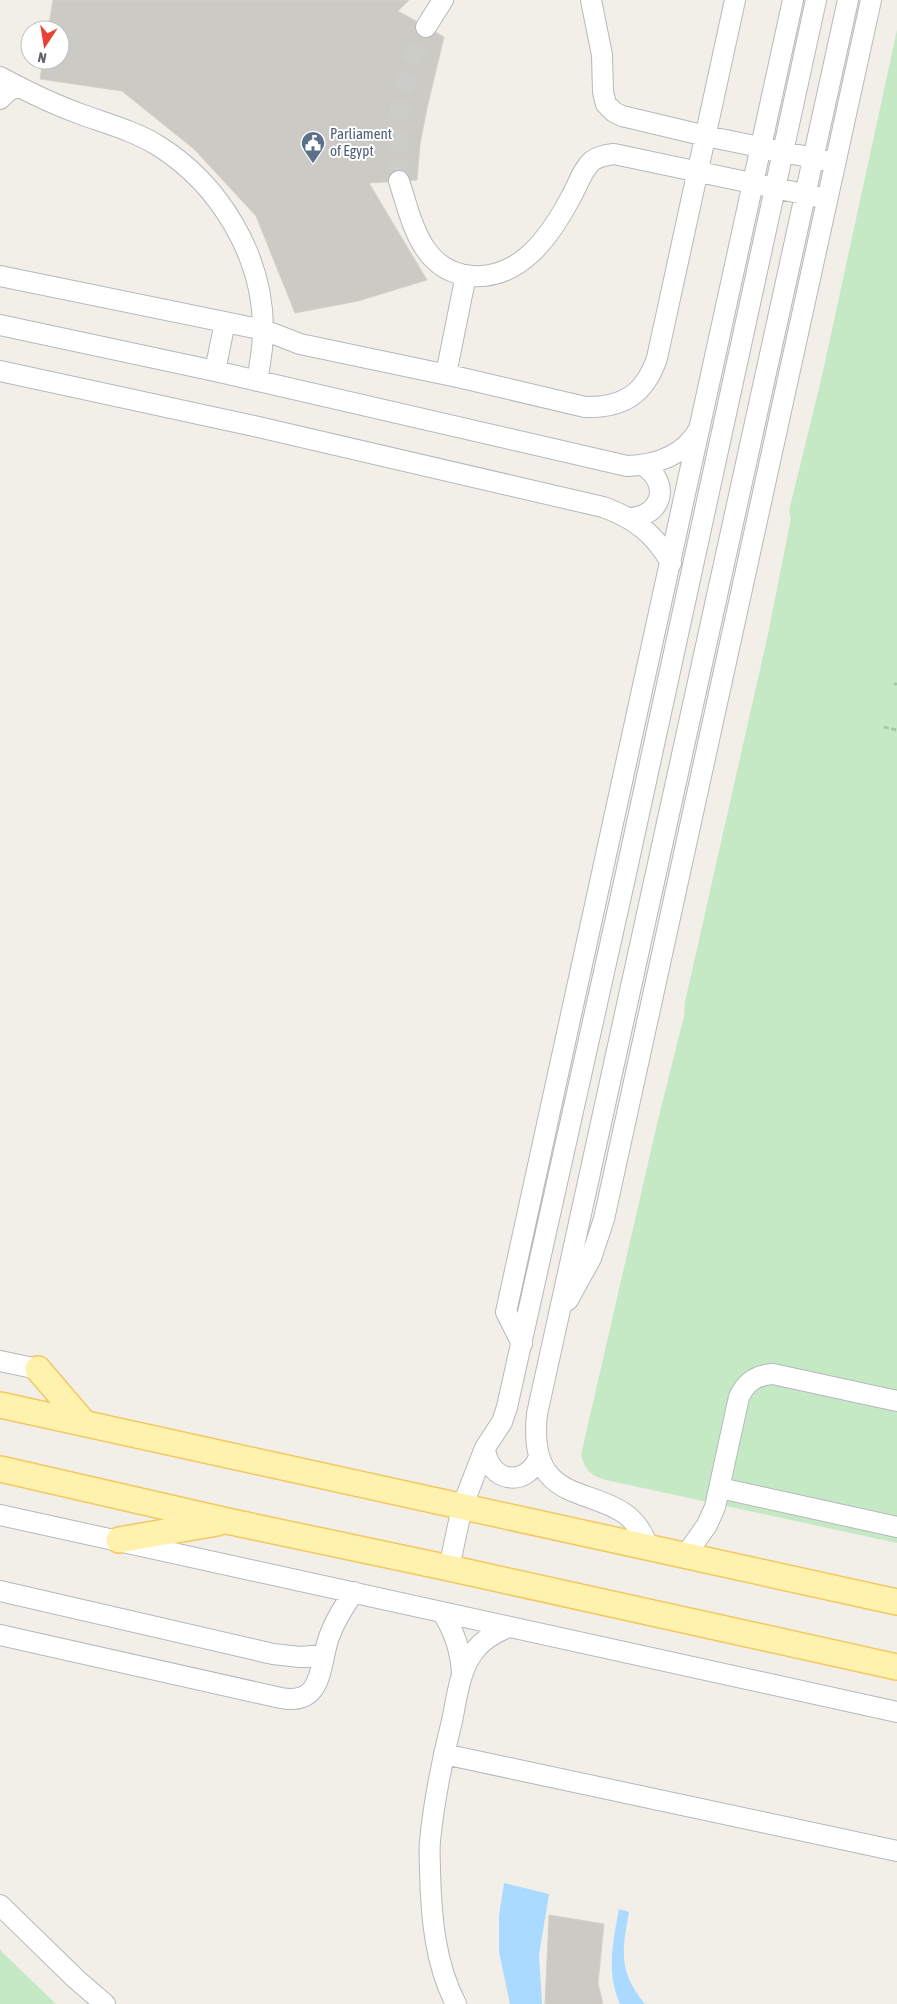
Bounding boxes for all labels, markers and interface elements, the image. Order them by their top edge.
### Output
north arrow [20,20,70,70]
text: N [37,49,48,66]
place label: Parliament of Egypt [330,125,392,159]
public building icon: Parliament of Egypt [300,130,326,164]

